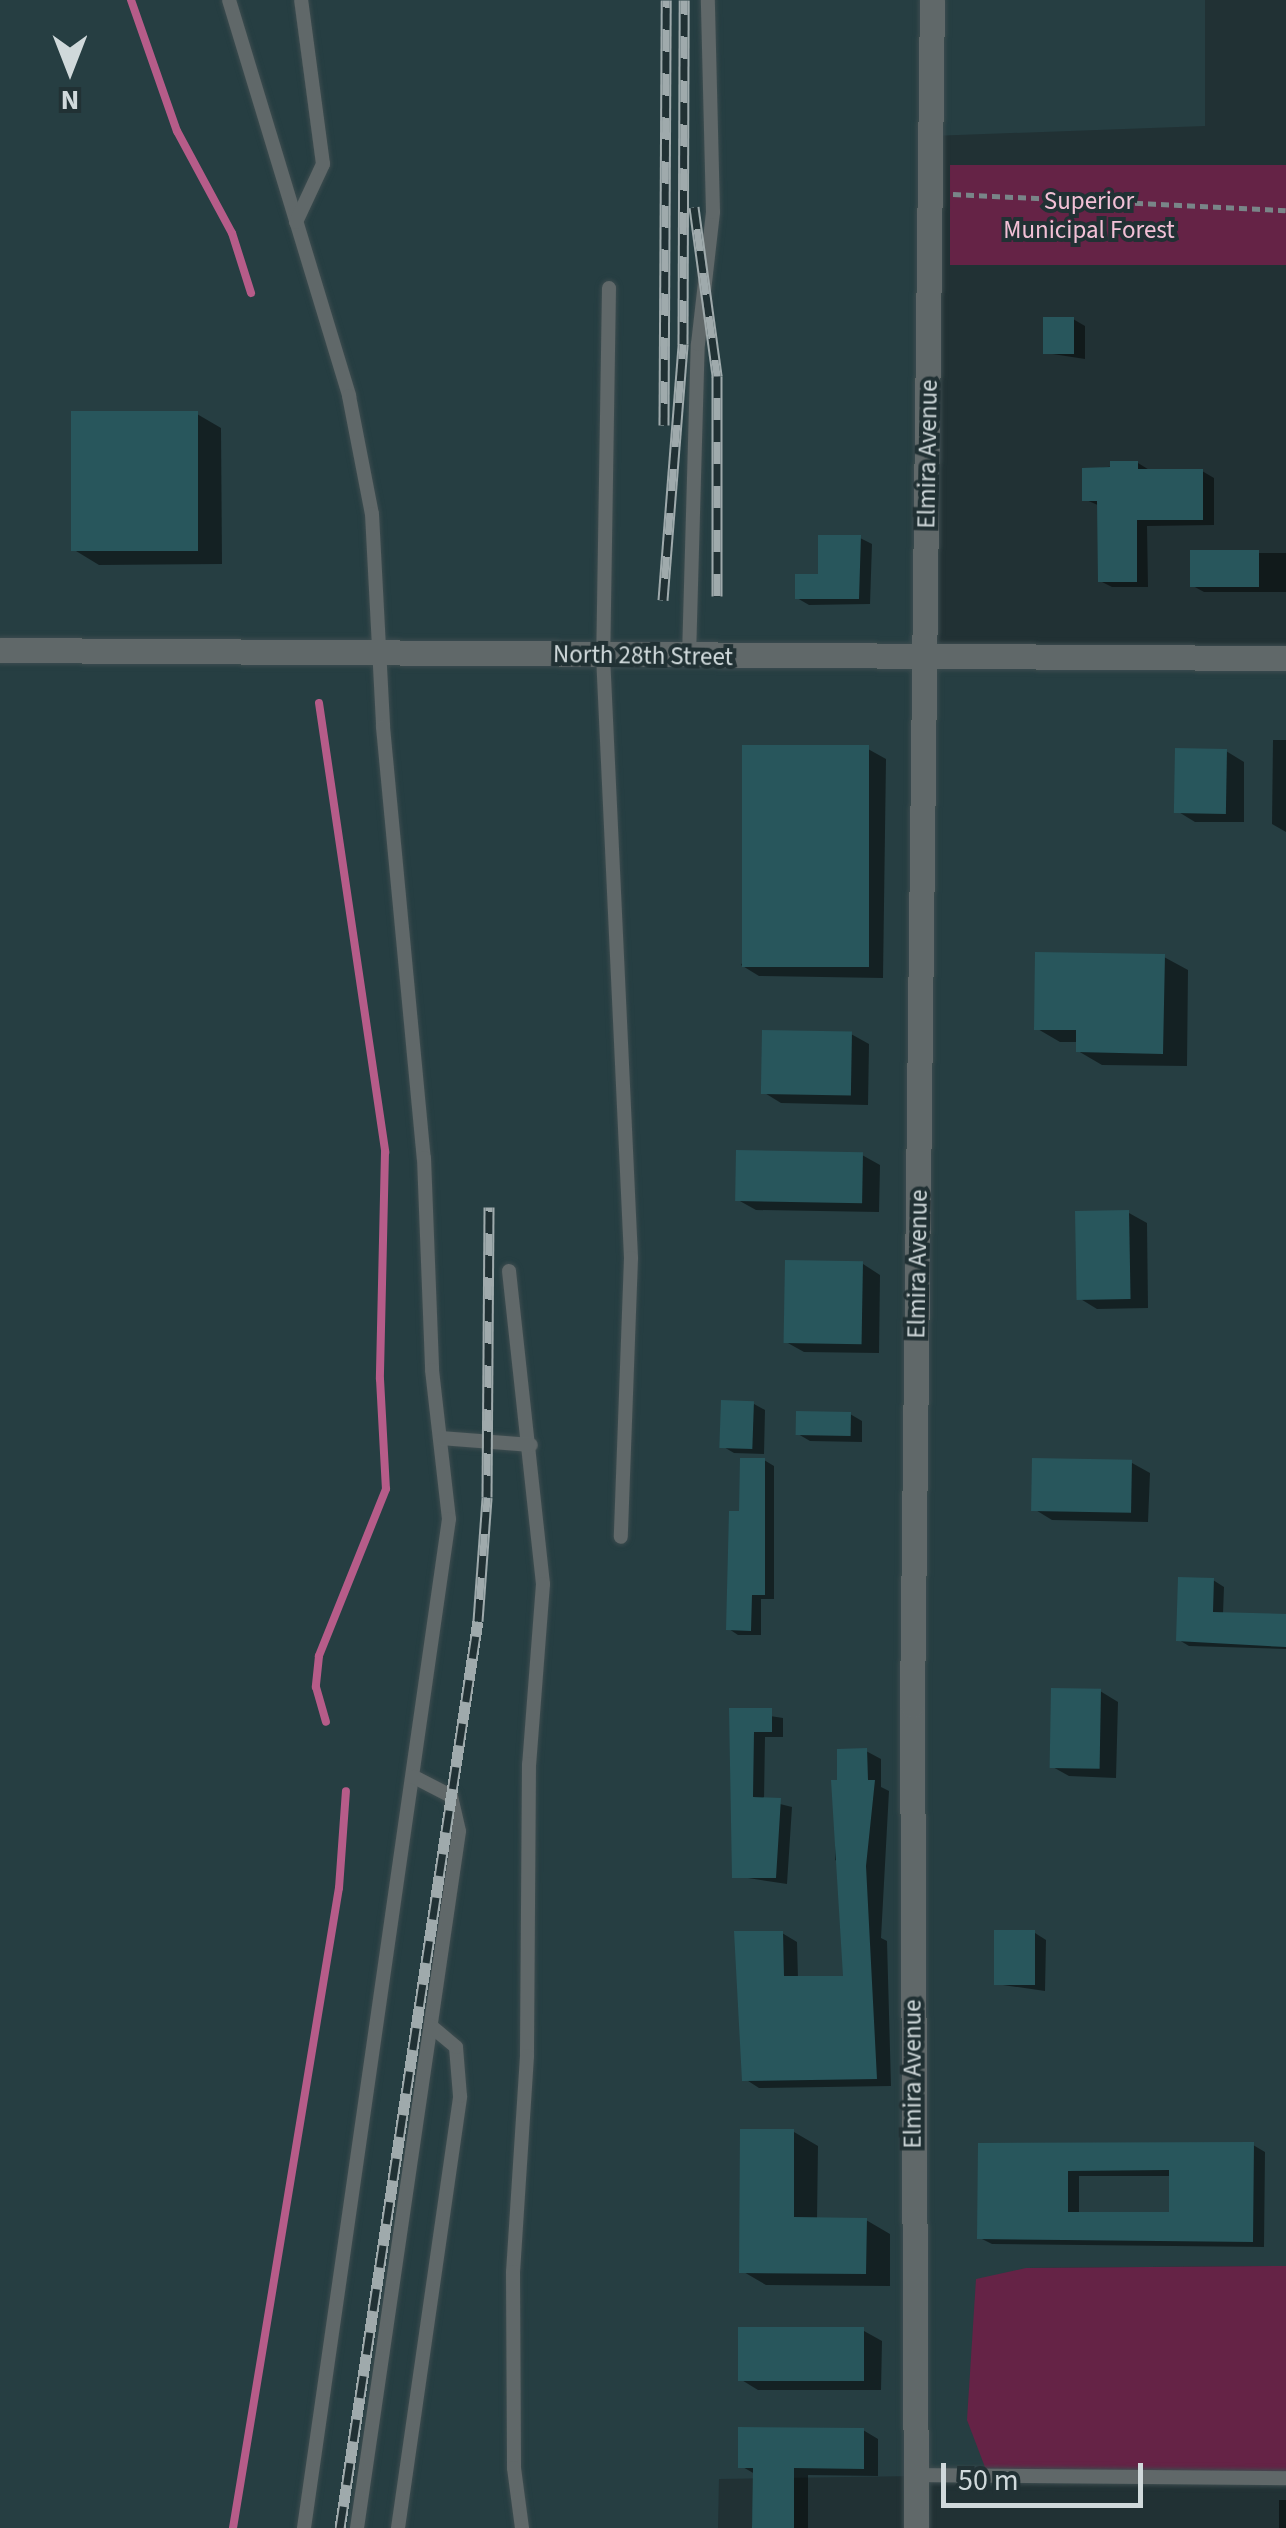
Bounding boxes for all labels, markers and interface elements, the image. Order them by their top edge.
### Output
north arrow [20,20,120,120]
text: N [61,80,79,120]
park label: Superior Municipal Forest [1003,187,1175,246]
street label: Elmira Avenue [912,379,944,529]
street label: North 28th Street [553,639,733,673]
street label: Elmira Avenue [902,1189,934,1339]
street label: Elmira Avenue [898,1999,928,2149]
scale bar [946,2443,1148,2505]
text: 50 m [958,2459,1019,2502]

